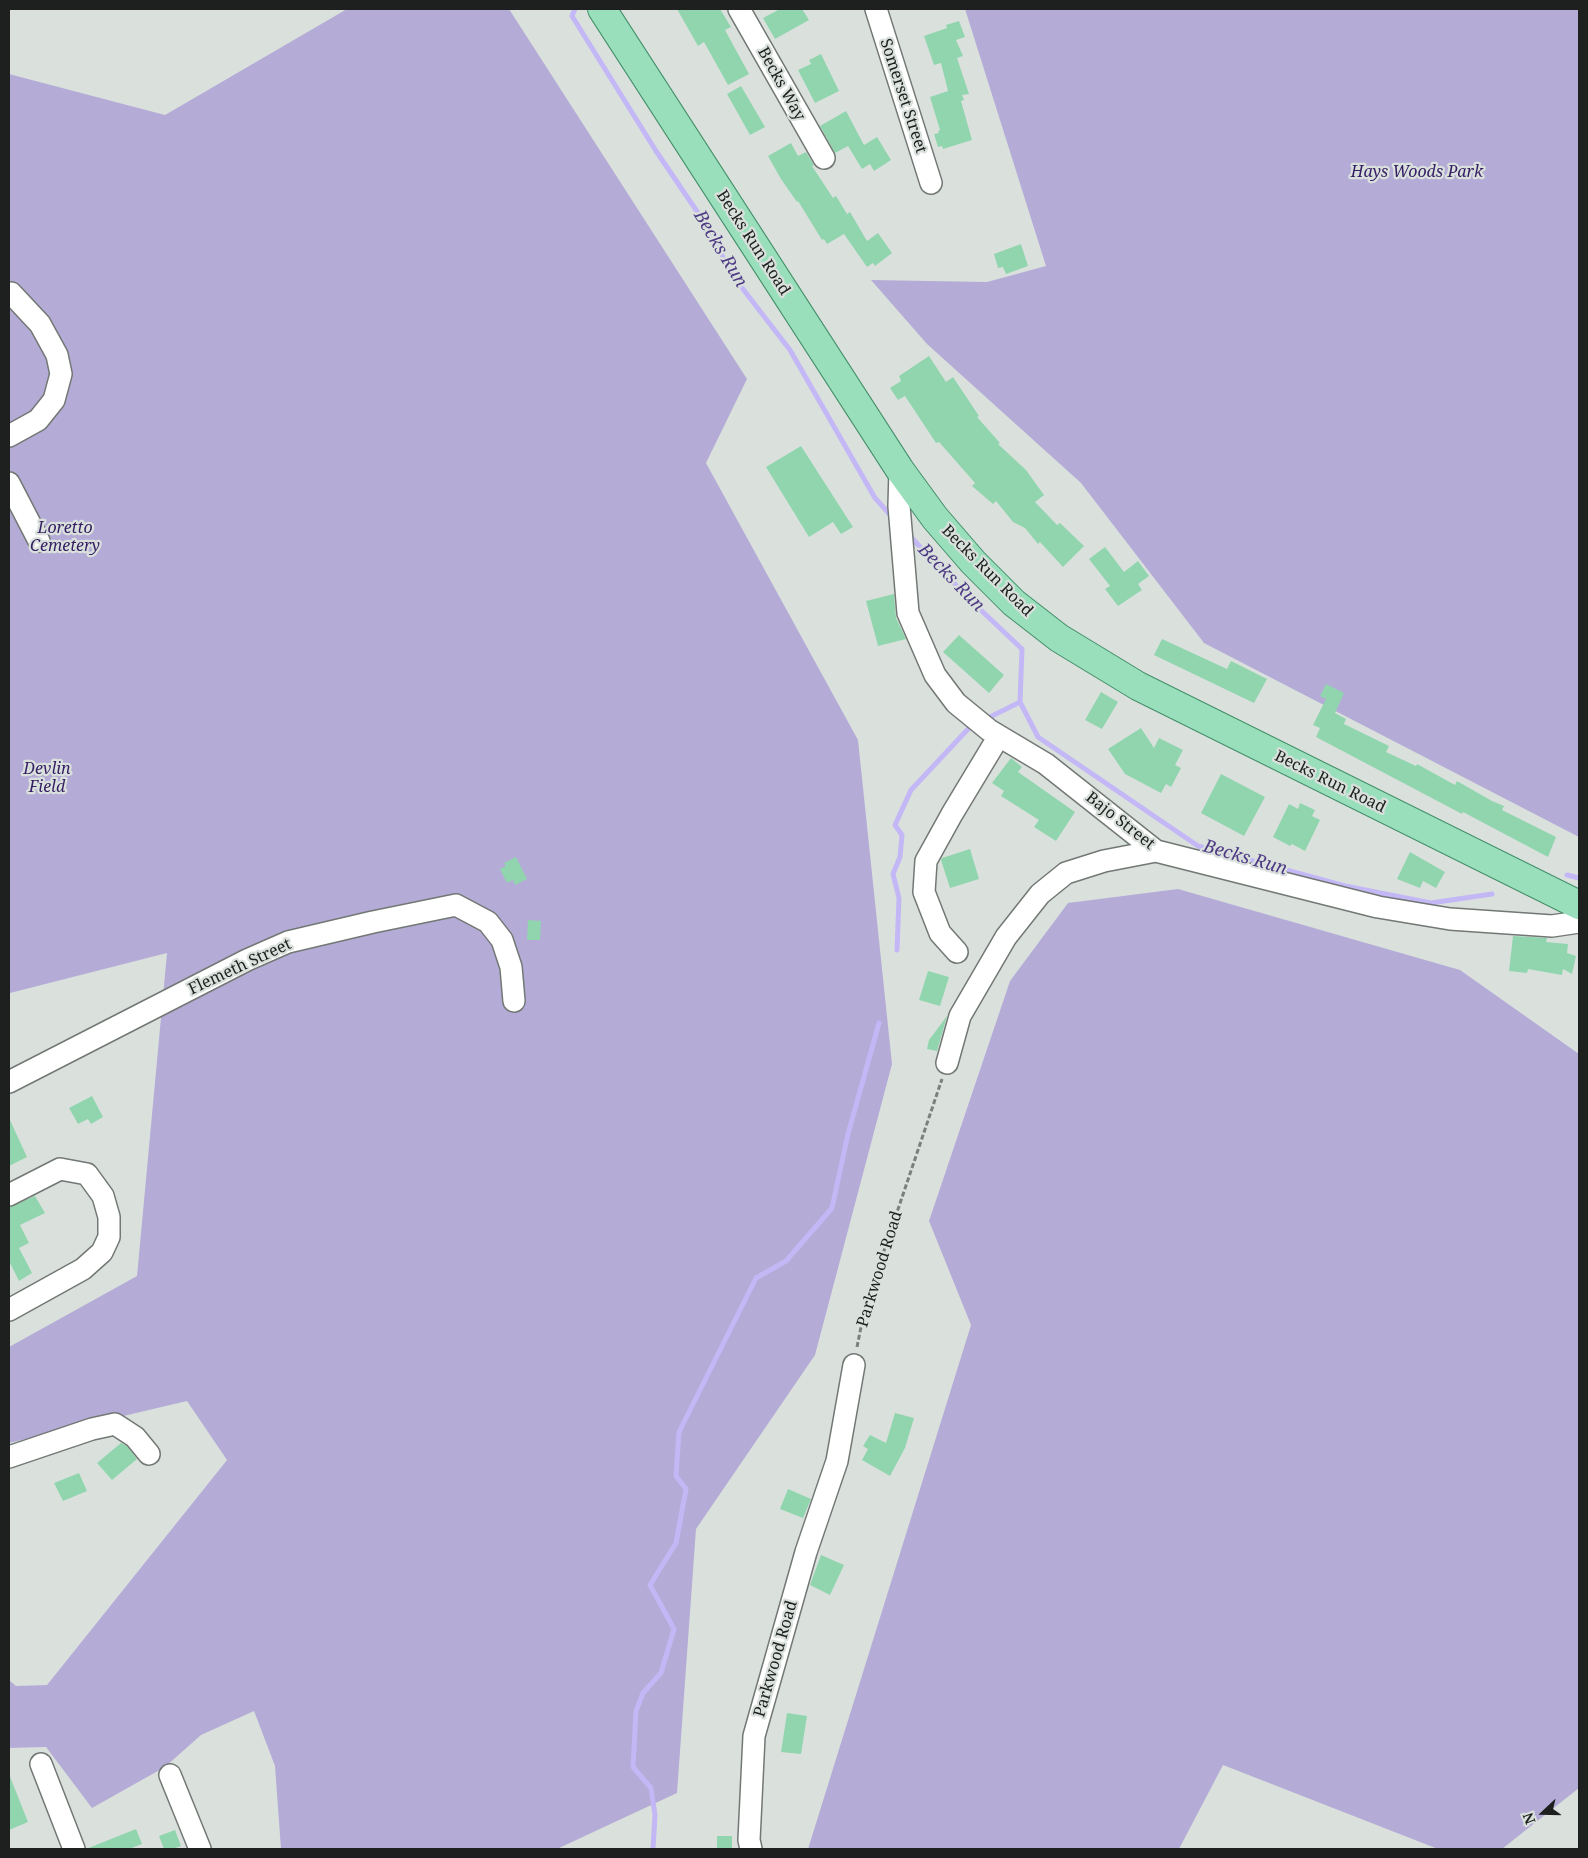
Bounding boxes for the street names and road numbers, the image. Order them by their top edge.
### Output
street label: Somerset Street [875,36,931,156]
street label: Becks Way [753,44,809,124]
street label: Becks Run Road [712,187,794,299]
street label: Becks Run Road [937,521,1037,621]
street label: Becks Run Road [1271,747,1389,817]
street label: Bajo Street [1082,788,1158,854]
street label: Flemeth Street [186,935,294,999]
street label: Parkwood Road [853,1209,907,1329]
street label: Parkwood Road [750,1599,802,1719]

